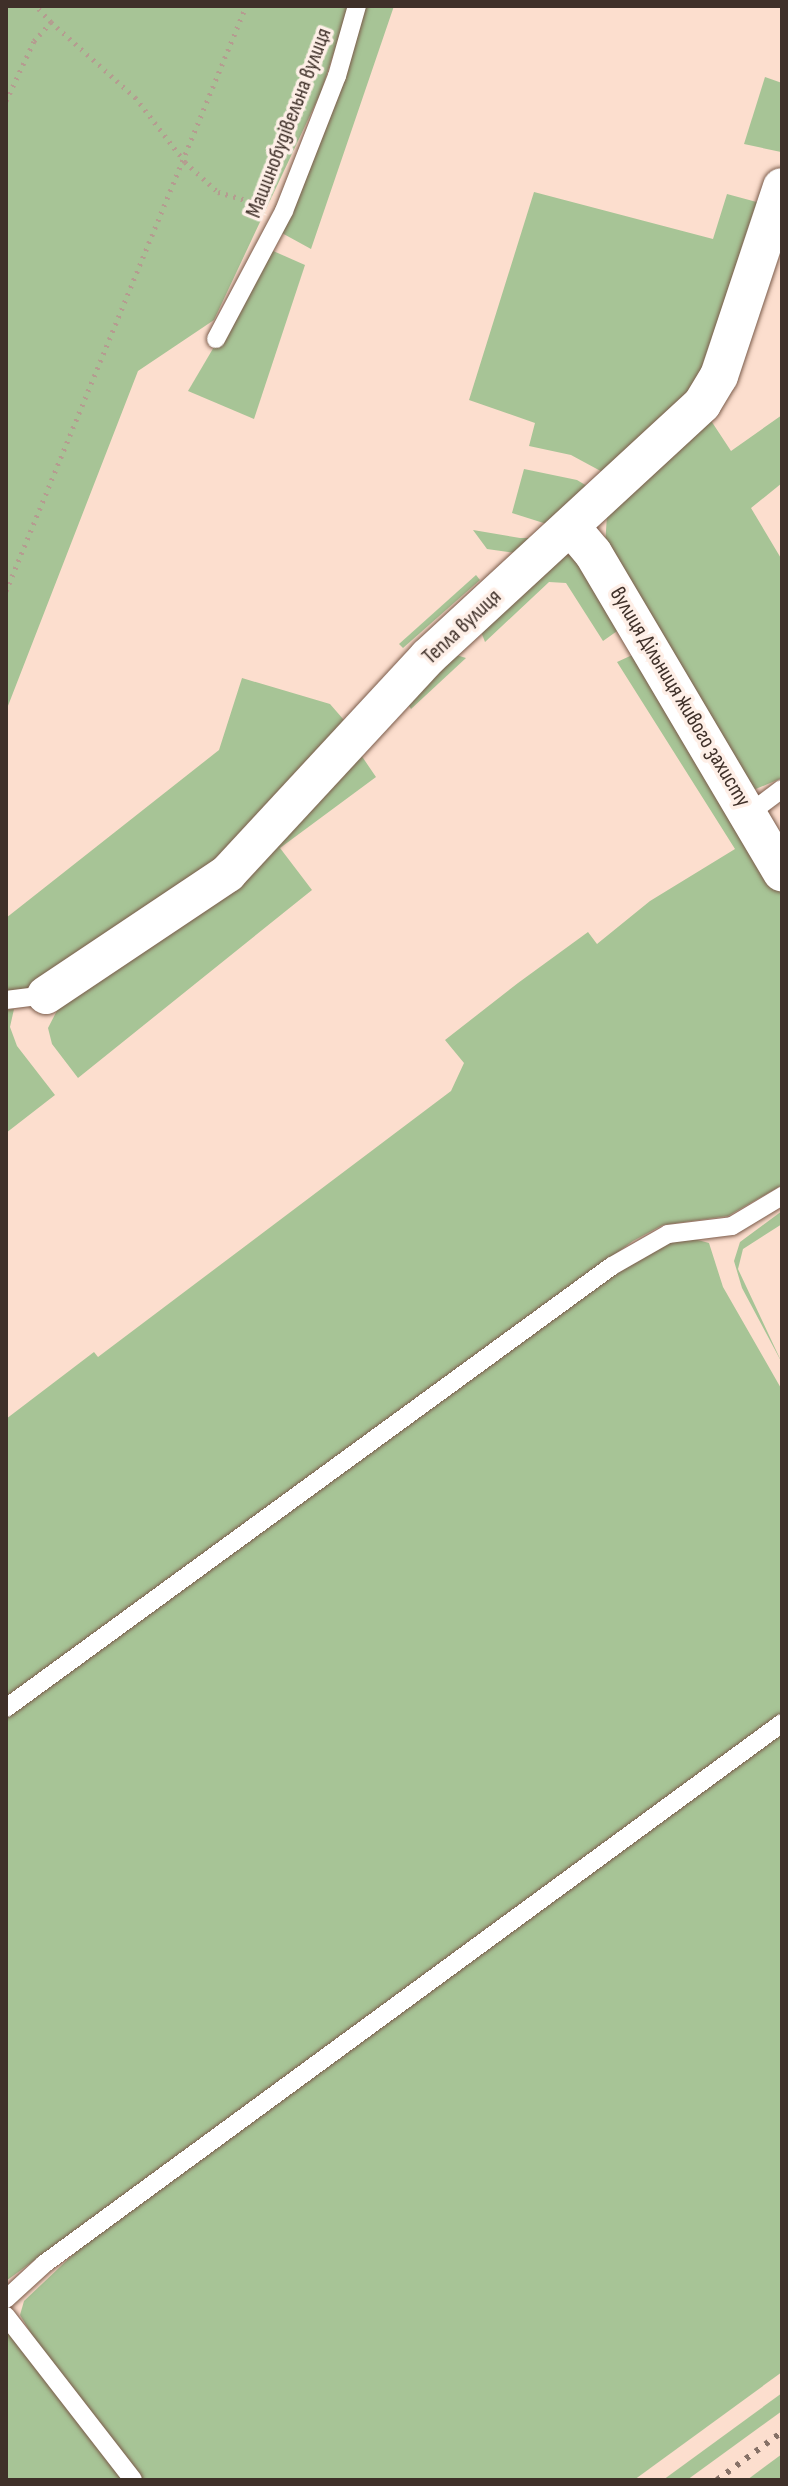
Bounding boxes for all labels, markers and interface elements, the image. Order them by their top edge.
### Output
street label: Машинобудівельна вулиця [241,24,337,222]
street label: вулиця Дільниця живого захисту [604,582,756,812]
street label: Тепла вулиця [417,584,507,670]

